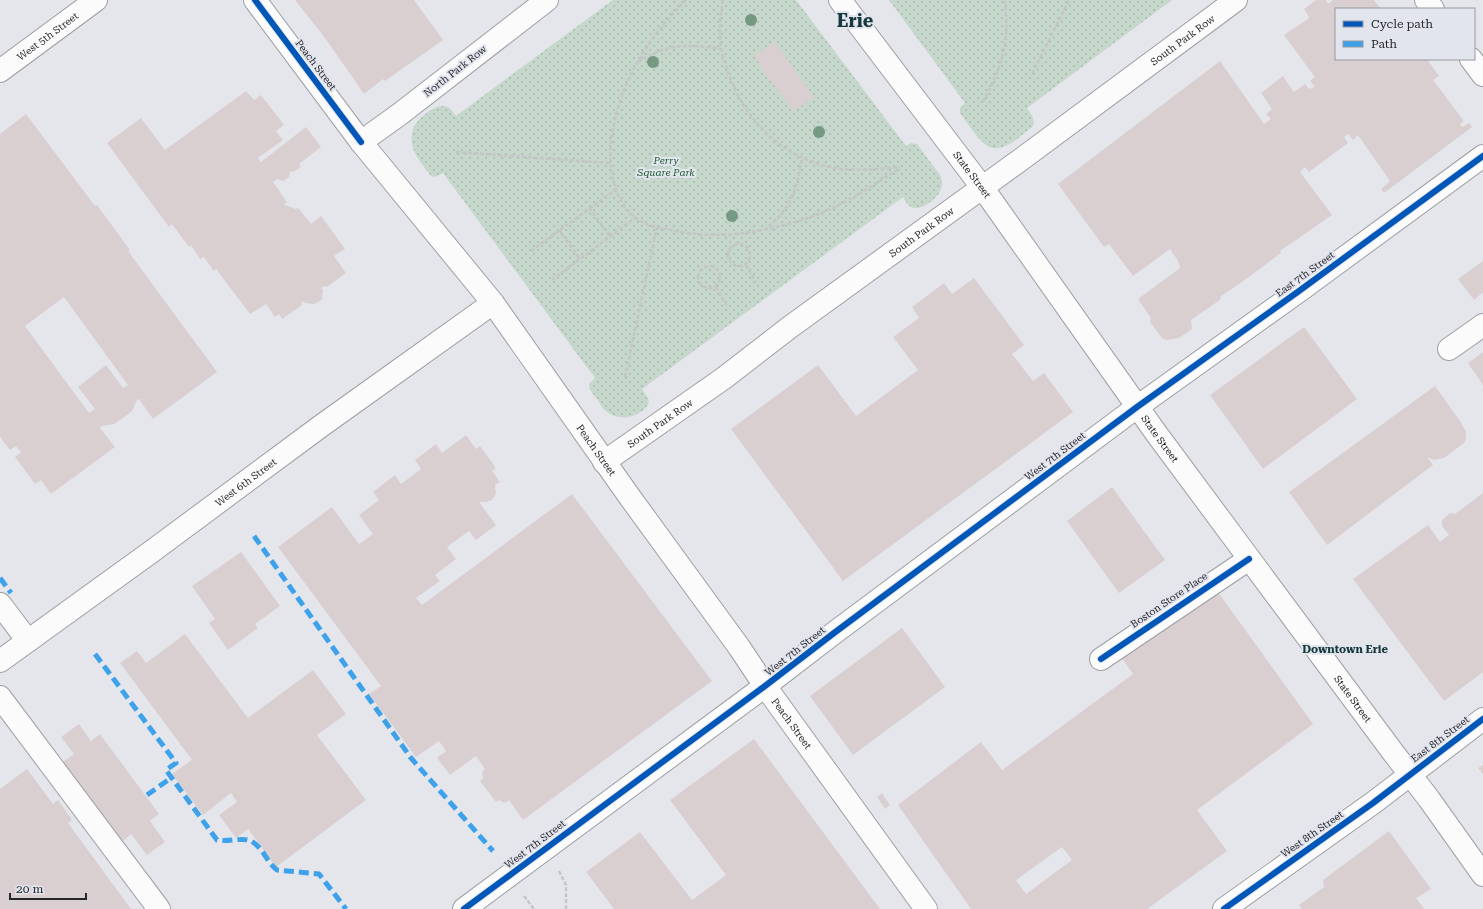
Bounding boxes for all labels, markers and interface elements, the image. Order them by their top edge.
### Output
legend [1335,8,1475,60]
street label: West 5th Street [15,10,80,62]
district label: Erie [837,10,874,31]
street label: South Park Row [1148,12,1217,67]
text: Cycle path [1371,17,1433,31]
text: Path [1371,37,1397,51]
street label: Peach Street [293,38,339,93]
street label: North Park Row [421,43,489,99]
street label: State Street [951,149,994,200]
park label: Perry Square Park [636,155,695,178]
street label: South Park Row [887,204,956,259]
street label: East 7th Street [1273,249,1337,299]
street label: South Park Row [625,396,695,450]
street label: State Street [1139,413,1181,464]
street label: Peach Street [575,422,619,478]
street label: West 7th Street [1022,429,1088,482]
street label: West 6th Street [213,455,279,508]
street label: Boston Store Place [1129,570,1210,630]
street label: West 7th Street [763,624,827,678]
district label: Downtown Erie [1302,643,1388,656]
street label: State Street [1332,673,1374,725]
street label: Peach Street [770,696,814,751]
street label: East 8th Street [1409,713,1471,764]
street label: West 8th Street [1279,808,1345,860]
street label: West 7th Street [502,817,568,870]
scale bar [10,875,86,901]
text: 20 m [16,882,43,896]

